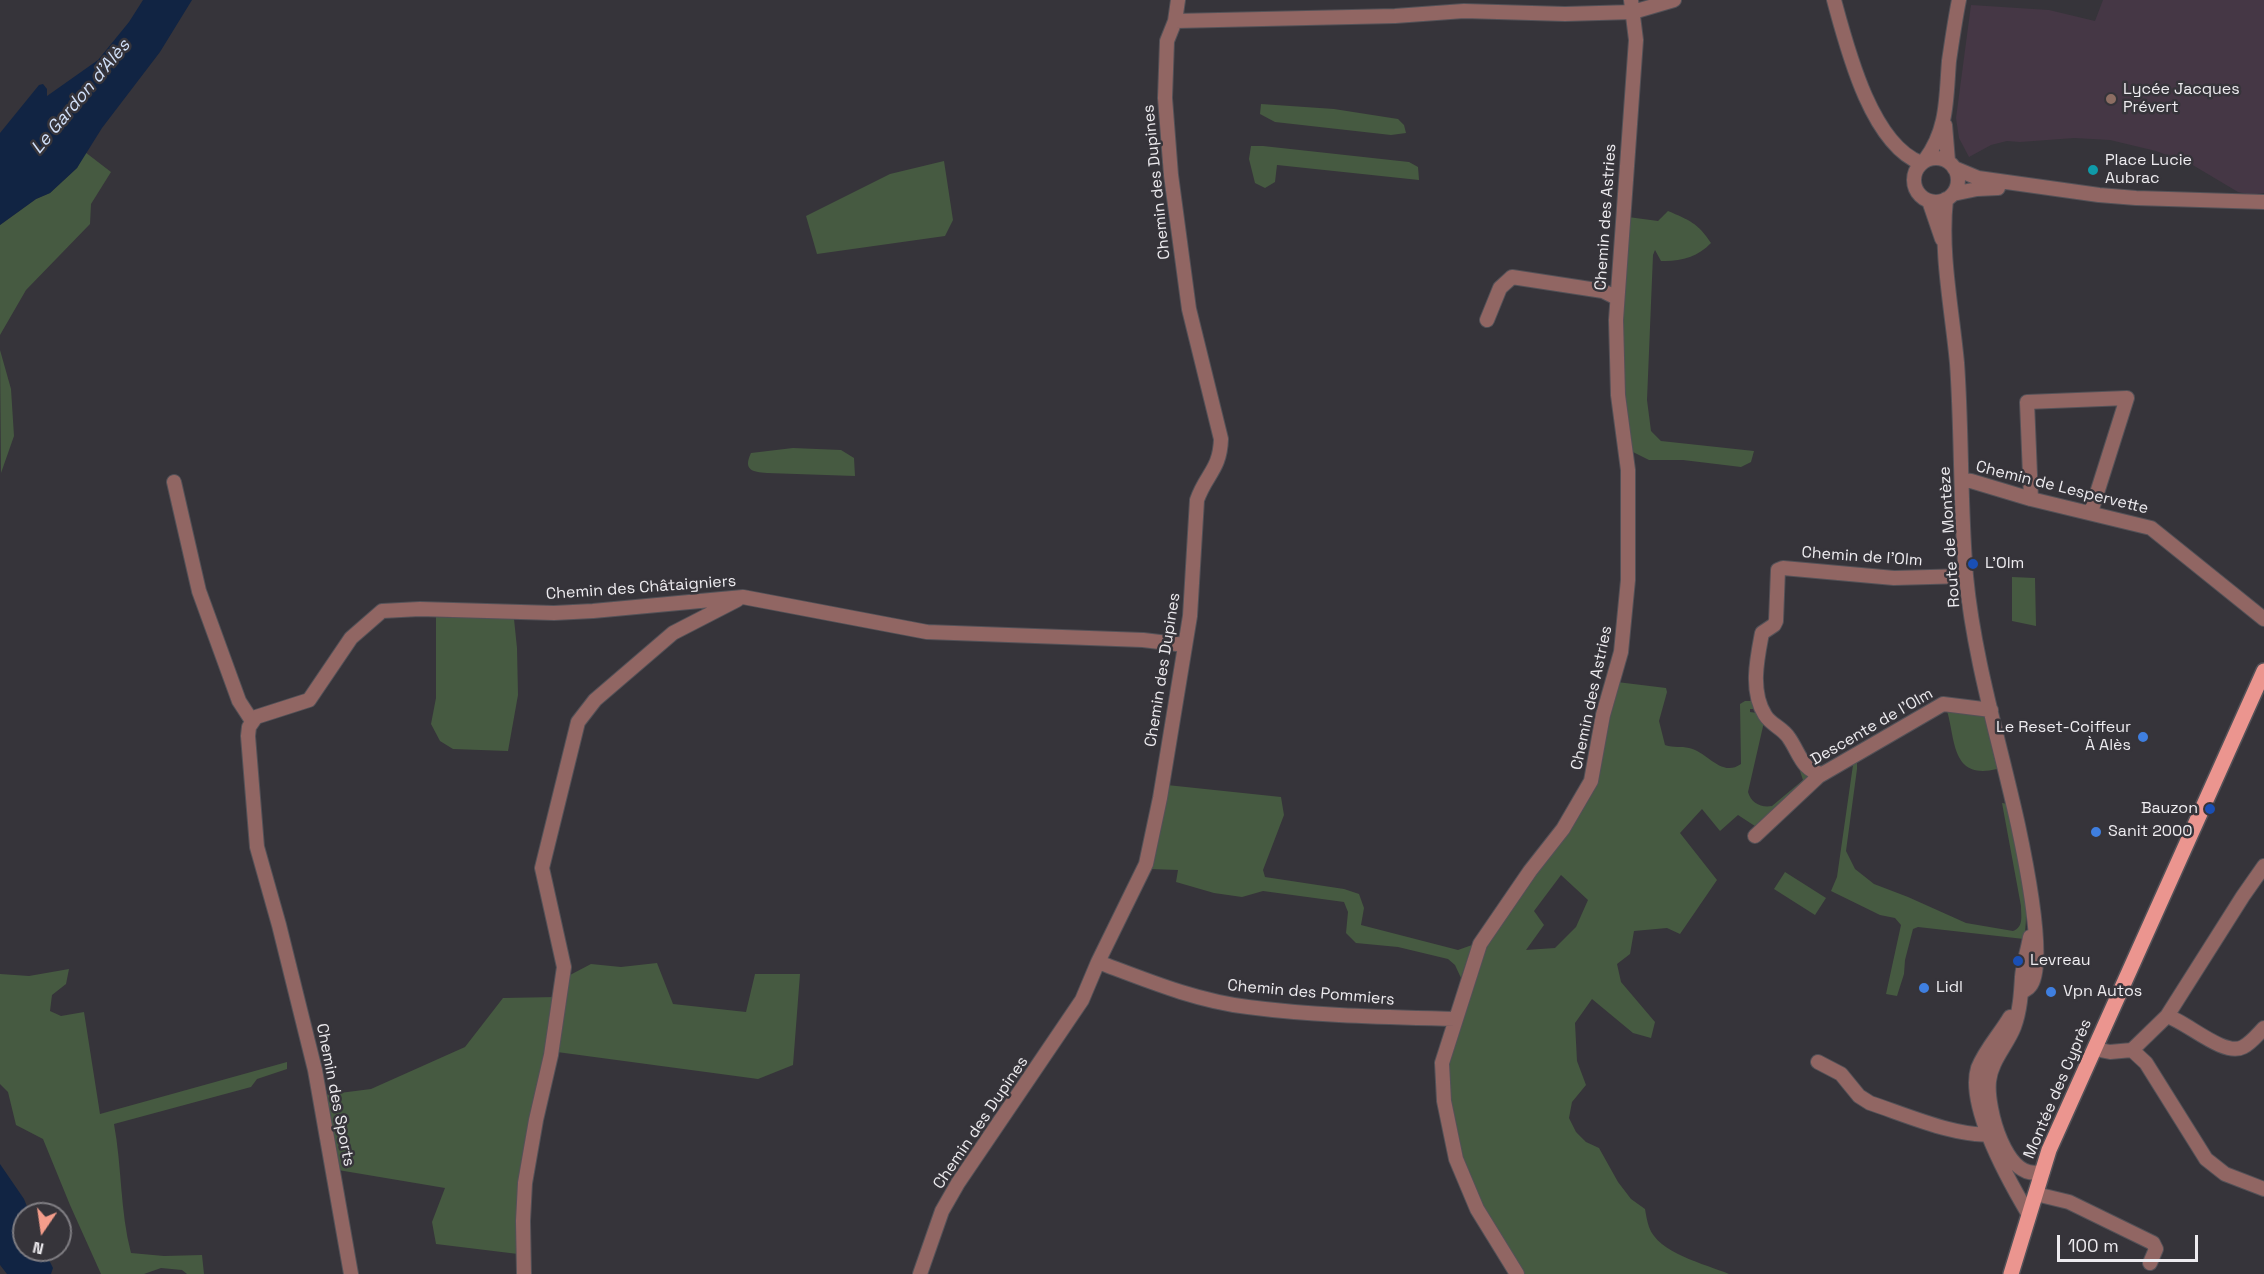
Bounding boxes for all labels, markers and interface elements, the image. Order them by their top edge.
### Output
water label: Le Gardon d'Alès [27,35,135,159]
place label: Lycée Jacques Prévert [2123,80,2240,118]
marker: Lycée Jacques Prévert [2104,92,2118,106]
street label: Chemin des Dupines [1139,104,1175,260]
street label: Chemin des Astries [1591,143,1621,291]
place label: Place Lucie Aubrac [2105,151,2192,189]
marker: Place Lucie Aubrac [2086,163,2100,177]
street label: Chemin de Lespervette [1974,457,2150,519]
street label: Route de Montèze [1935,466,1965,608]
street label: Chemin de l'Olm [1801,543,1923,571]
place label: L'Olm [1985,554,2024,574]
marker: L'Olm [1966,557,1980,571]
street label: Chemin des Châtaigniers [545,572,737,604]
street label: Chemin des Dupines [1141,592,1185,748]
street label: Chemin des Astries [1567,624,1617,772]
street label: Descente de l'Olm [1808,684,1936,770]
place label: Le Reset-Coiffeur À Alès [1996,718,2131,756]
marker: Le Reset-Coiffeur À Alès [2136,730,2150,744]
place label: Bauzon [2141,799,2198,819]
marker: Bauzon [2203,802,2217,816]
place label: Sanit 2000 [2108,822,2193,842]
marker: Sanit 2000 [2089,825,2103,839]
place label: Levreau [2030,951,2090,971]
marker: Levreau [2011,954,2025,968]
street label: Chemin des Pommiers [1227,976,1395,1010]
place label: Lidl [1936,978,1963,998]
marker: Lidl [1917,981,1931,995]
place label: Vpn Autos [2063,982,2142,1002]
marker: Vpn Autos [2044,985,2058,999]
street label: Montée des Cyprès [2020,1016,2096,1162]
street label: Chemin des Sports [312,1022,358,1168]
street label: Chemin des Dupines [929,1053,1033,1193]
north arrow [12,1202,72,1262]
scale bar [2060,1223,2201,1261]
text: 100 m [2068,1234,2119,1257]
text: N [31,1237,46,1260]

